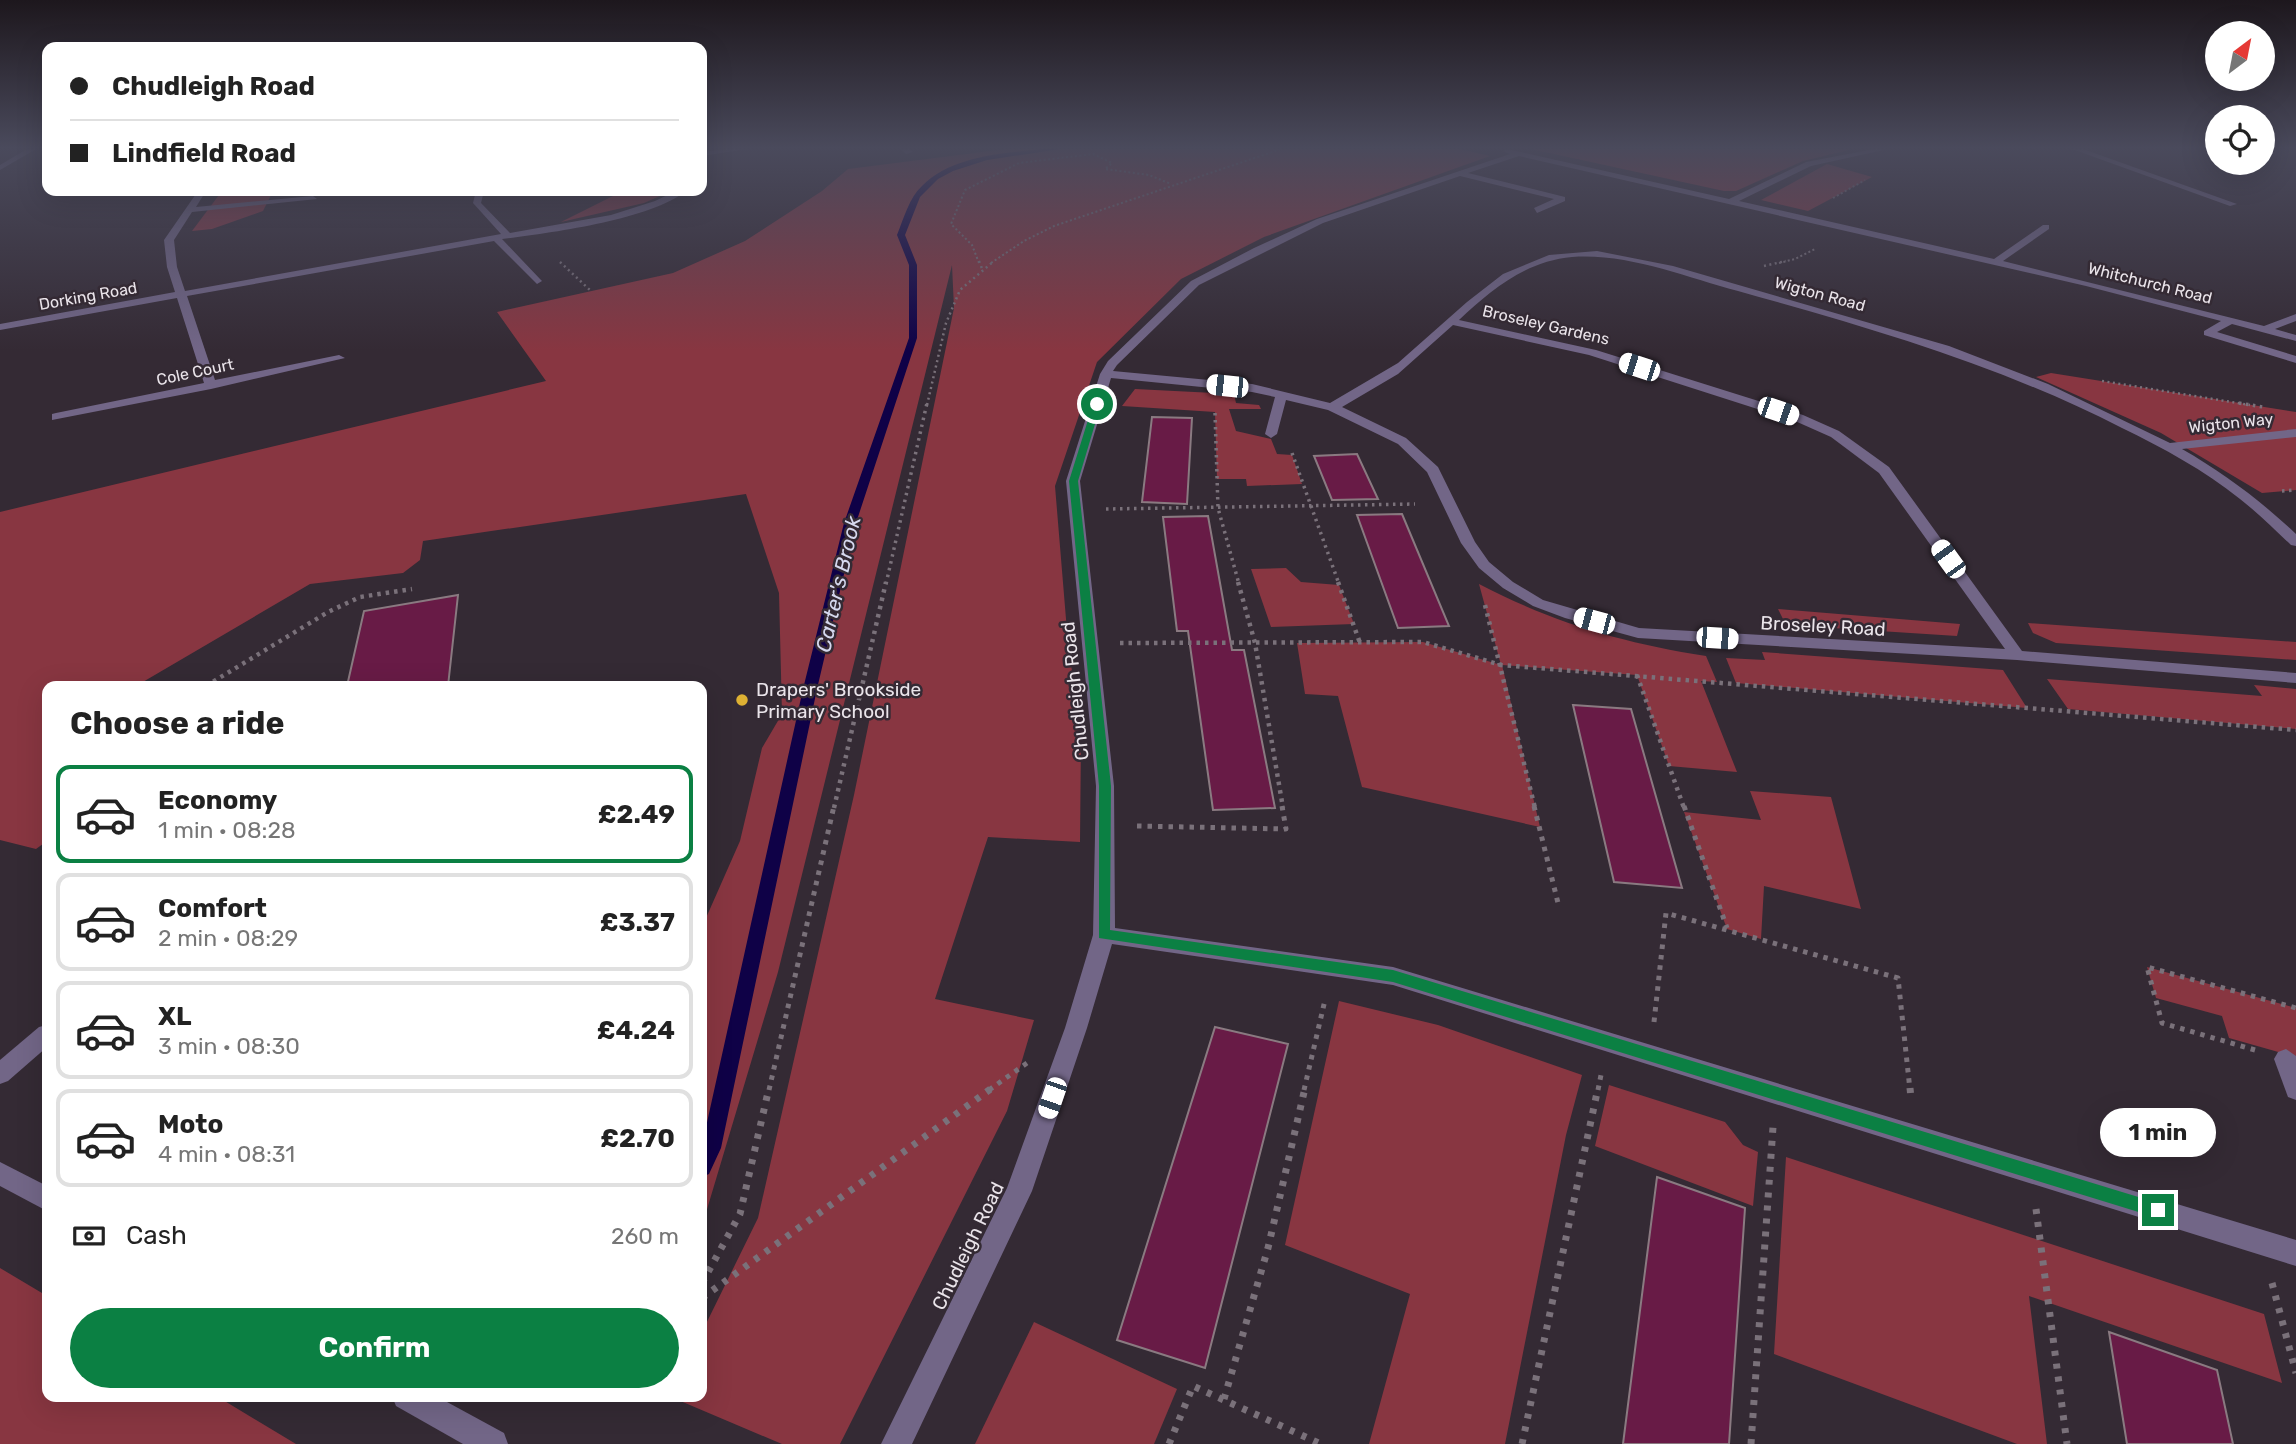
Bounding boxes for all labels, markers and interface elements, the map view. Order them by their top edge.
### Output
north arrow [2205,21,2275,91]
map controls [2205,21,2275,175]
text: Chudleigh Road [112,71,315,102]
button: locate [2205,105,2275,175]
text: Lindfield Road [112,138,296,169]
street label: Whitchurch Road [2086,258,2214,308]
street label: Wigton Road [1773,273,1867,315]
street label: Dorking Road [37,278,139,314]
street label: Broseley Gardens [1481,301,1611,349]
car [1616,351,1663,383]
street label: Cole Court [155,355,235,389]
car [1206,373,1249,399]
route start [1081,388,1113,420]
car [1755,394,1802,428]
street label: Wigton Way [2188,409,2274,437]
water label: Carter's Brook [810,512,866,655]
car [1928,536,1969,582]
car [1571,605,1618,637]
street label: Broseley Road [1760,611,1886,641]
street label: Chudleigh Road [1056,620,1094,762]
car [1696,626,1739,650]
place label: Drapers' Brookside Primary School [756,678,921,723]
marker: Drapers' Brookside Primary School [734,692,750,708]
text: Choose a ride [70,704,284,742]
icon: car [74,783,137,846]
text: Economy [158,785,277,816]
text: £2.49 [598,799,675,830]
text: 1 min · 08:28 [158,816,296,844]
icon: car [74,891,137,954]
text: Comfort [158,893,267,924]
text: £3.37 [600,907,675,938]
text: 2 min · 08:29 [158,924,298,952]
icon: car [74,999,137,1062]
text: XL [158,1001,191,1032]
text: £4.24 [597,1015,675,1046]
text: 3 min · 08:30 [158,1032,300,1060]
car [1036,1075,1069,1121]
icon: car [74,1107,137,1170]
callout: 1 min [2100,1108,2216,1158]
text: Moto [158,1109,223,1140]
text: 1 min [2129,1118,2187,1146]
text: £2.70 [600,1123,675,1154]
text: 4 min · 08:31 [158,1140,295,1168]
street label: Chudleigh Road [927,1178,1009,1314]
route end [2142,1194,2174,1226]
icon: cash [70,1217,108,1255]
text: Cash [126,1220,187,1251]
text: 260 m [611,1222,679,1250]
button: Confirm [70,1308,679,1388]

